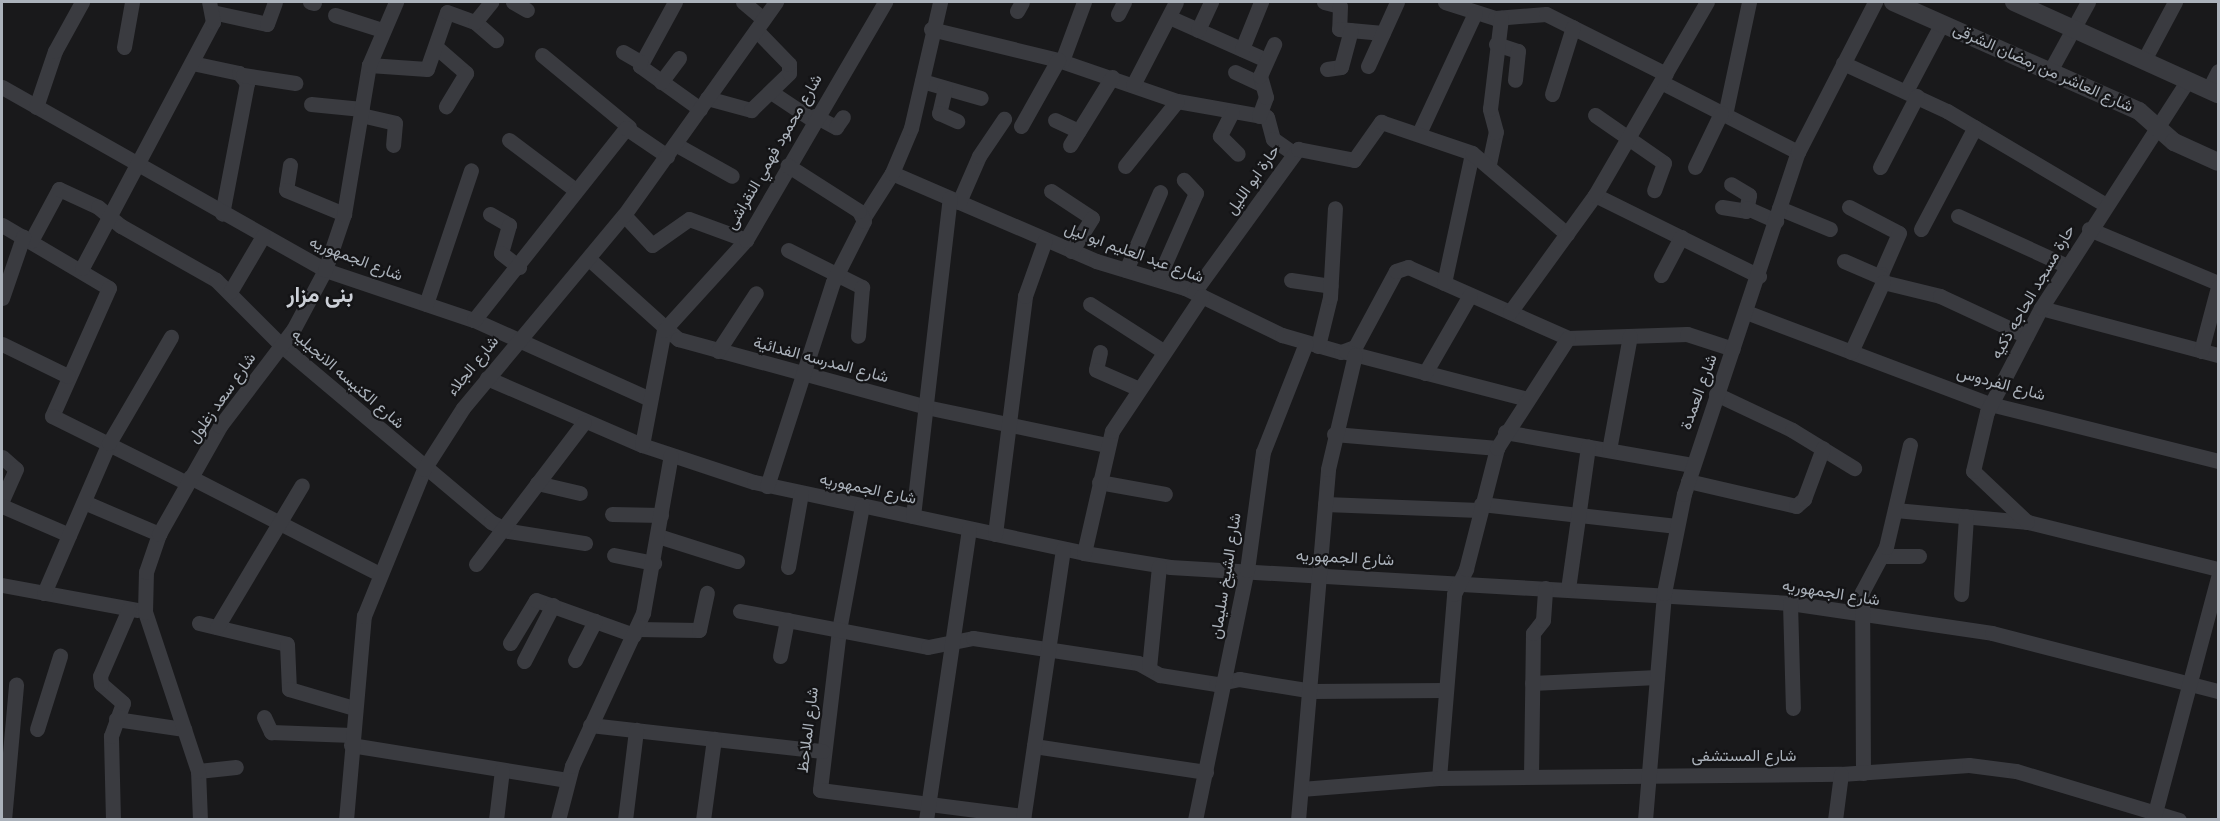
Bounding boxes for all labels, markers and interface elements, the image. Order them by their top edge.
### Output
street label: شارع العاشر من رمضان الشرقى [1950,20,2136,116]
street label: شارع محمود فهمي النقراشى [722,71,826,233]
street label: حارة ابو الليل [1222,141,1284,219]
street label: شارع عبد العليم ابو ليل [1062,219,1206,287]
street label: حارة مسجد الحاجه ذكيه [1987,222,2079,362]
street label: شارع الجمهوريه [307,232,405,286]
district label: بنى مزار [287,282,353,308]
street label: شارع الكنيسه الانجيليه [288,325,408,433]
street label: شارع الجلاء [443,332,503,400]
street label: شارع المدرسه الفدائية [751,333,891,387]
street label: شارع سعد زغلول [184,349,260,447]
street label: شارع العمدة [1676,352,1722,432]
street label: شارع الفردوس [1954,363,2048,405]
street label: شارع الجمهوريه [818,469,918,509]
street label: شارع الشيخ سليمان [1207,512,1245,640]
street label: شارع الجمهوريه [1295,546,1395,570]
street label: شارع الجمهوريه [1781,576,1881,610]
street label: شارع الملاحظ [793,686,823,774]
street label: شارع المستشفى [1692,746,1796,766]

